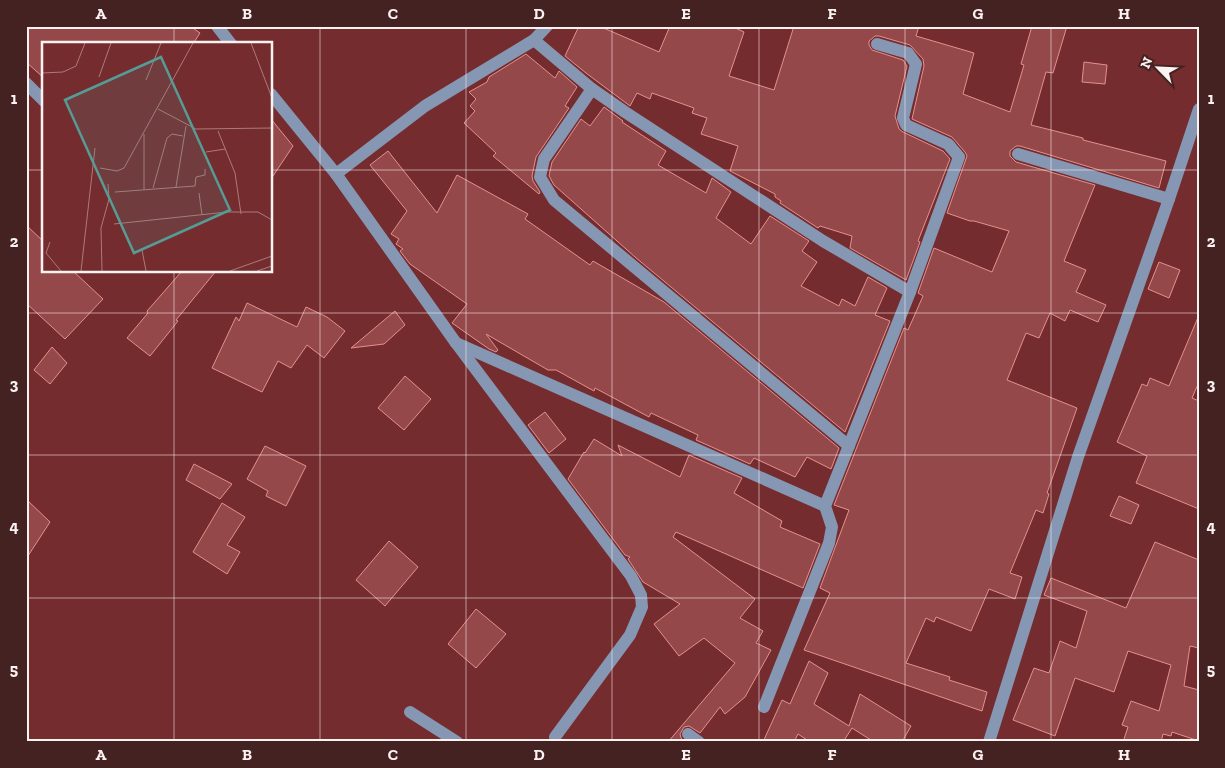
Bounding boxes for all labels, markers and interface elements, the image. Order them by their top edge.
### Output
text: A [96,4,107,23]
text: B [242,4,252,23]
text: C [388,4,398,23]
text: D [533,4,545,23]
text: E [681,4,691,23]
text: F [827,4,837,23]
text: G [973,4,984,23]
text: H [1118,4,1130,23]
inset map [42,42,272,272]
north arrow [1132,42,1182,92]
text: N [1137,54,1157,71]
text: 1 [11,89,18,108]
text: 1 [1208,89,1215,108]
text: 2 [10,232,19,251]
text: 2 [1207,232,1216,251]
text: 3 [10,375,19,394]
text: 3 [1207,375,1216,394]
text: 4 [9,517,19,536]
text: 4 [1206,517,1216,536]
text: 5 [10,660,18,679]
text: 5 [1207,660,1215,679]
text: A [96,745,107,764]
text: B [242,745,252,764]
text: C [388,745,398,764]
text: D [533,745,545,764]
text: E [681,745,691,764]
text: F [827,745,837,764]
text: G [973,745,984,764]
text: H [1118,745,1130,764]

